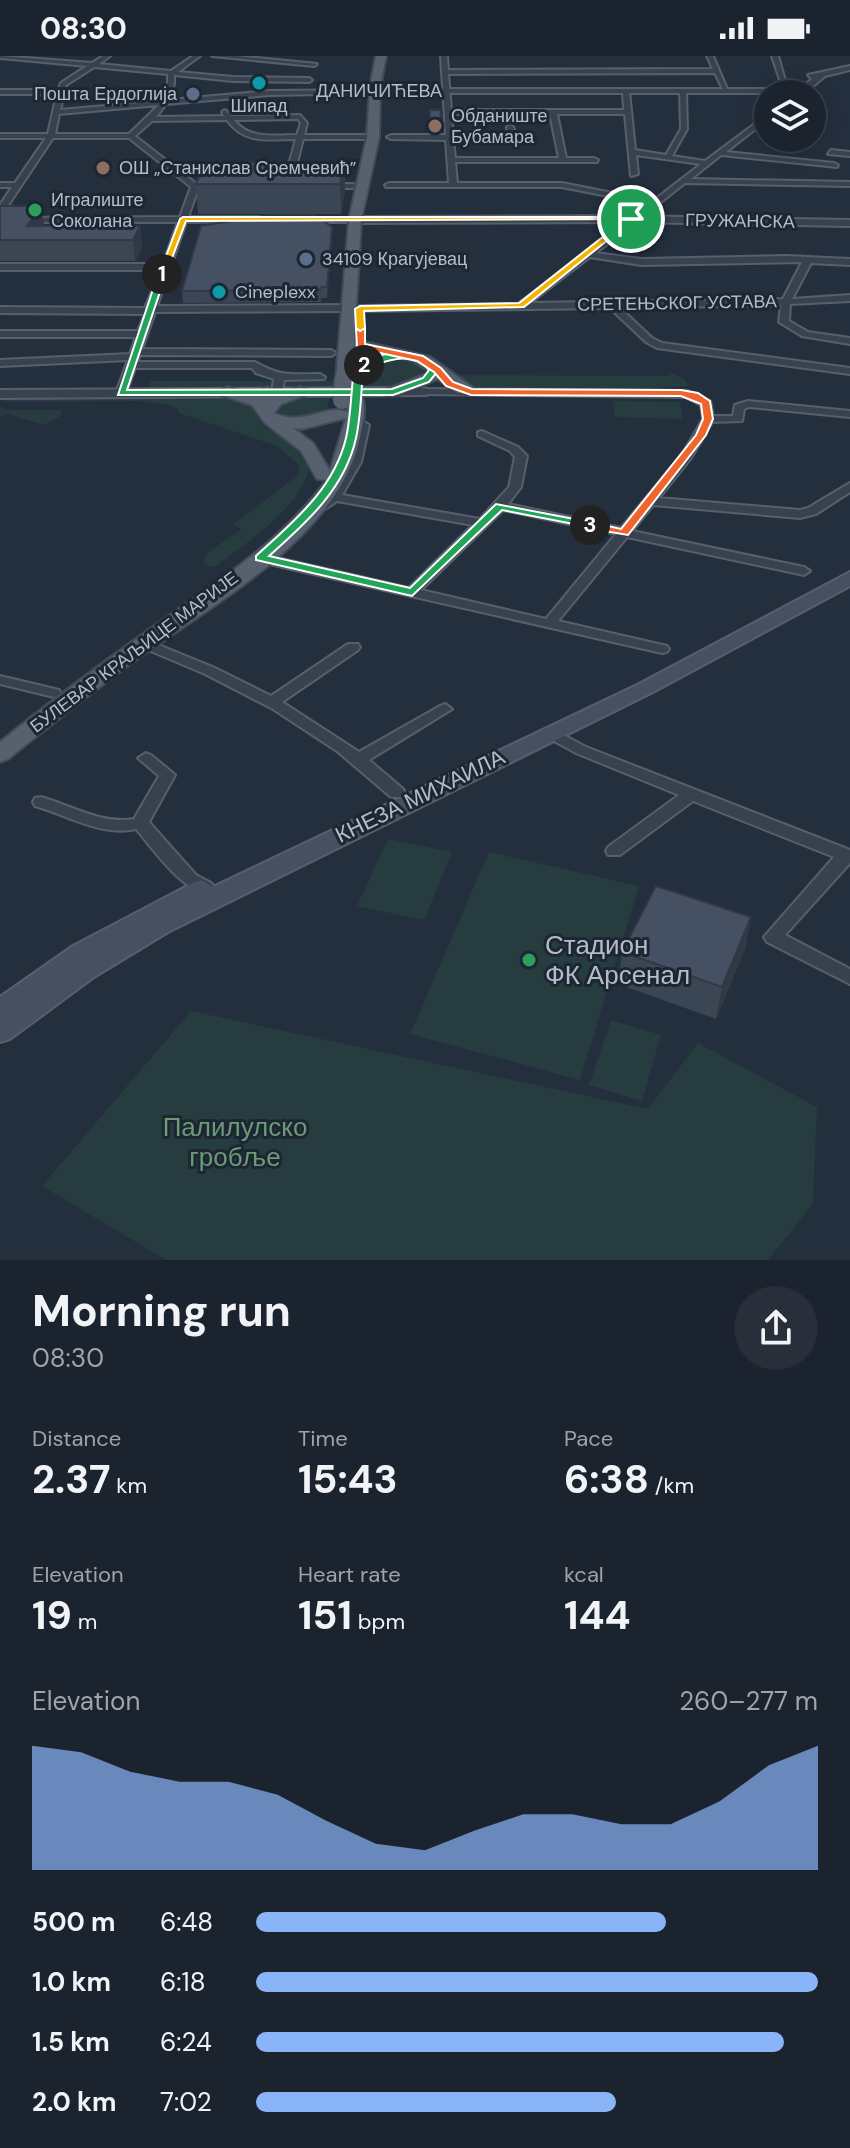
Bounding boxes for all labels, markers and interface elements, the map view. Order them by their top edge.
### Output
text: 08:30 [40,9,127,48]
marker: Шипад [250,74,268,92]
street label: ДАНИЧИЋЕВА [316,79,442,103]
map controls [754,80,826,152]
button: layers [754,80,826,152]
place label: Пошта Ердоглија [34,82,178,106]
marker: Пошта Ердоглија [184,85,202,103]
place label: Шипад [231,94,288,118]
place label: Обданиште Бубамара [451,104,548,149]
marker: Обданиште Бубамара [426,117,444,135]
place label: ОШ „Станислав Сремчевић” [119,156,357,180]
marker: ОШ „Станислав Сремчевић” [94,159,112,177]
pin [597,185,665,253]
place label: Игралиште Соколана [51,188,144,233]
icon: arrive [609,197,653,241]
marker: Игралиште Соколана [26,201,44,219]
street label: ГРУЖАНСКА [685,208,795,234]
place label: 34109 Крагујевац [322,247,467,271]
marker: 34109 Крагујевац [297,250,315,268]
pin: 1 [142,254,182,294]
text: 1 [158,259,166,288]
place label: Cineplexx [235,280,316,304]
marker: Cineplexx [210,283,228,301]
street label: СРЕТЕЊСКОГ УСТАВА [577,289,777,317]
pin: 2 [344,345,384,385]
text: 2 [358,350,370,379]
pin: 3 [570,505,610,545]
text: 3 [583,510,597,539]
street label: БУЛЕВАР КРАЉИЦЕ МАРИЈЕ [25,566,243,738]
street label: КНЕЗА МИХАИЛА [330,742,510,850]
place label: Стадион ФК Арсенал [545,928,690,992]
marker: Стадион ФК Арсенал [520,951,538,969]
park label: Палилулско гробље [163,1110,307,1174]
text: Morning run [32,1282,291,1340]
button: share [734,1286,818,1370]
text: 08:30 [32,1341,104,1375]
text: Distance [32,1424,121,1453]
text: Time [298,1424,348,1453]
text: Pace [564,1424,613,1453]
text: 2.37 [32,1453,110,1505]
text: 15:43 [298,1453,398,1505]
text: 6:38 [564,1453,649,1505]
text: km [110,1471,147,1500]
text: /km [649,1471,694,1500]
text: Elevation [32,1560,124,1589]
text: Heart rate [298,1560,401,1589]
text: kcal [564,1560,604,1589]
text: 19 [32,1589,72,1641]
text: 151 [298,1589,352,1641]
text: 144 [564,1589,631,1641]
text: m [72,1607,97,1636]
text: bpm [352,1607,405,1636]
text: Elevation [32,1684,140,1718]
text: 260–277 m [679,1684,818,1718]
text: 500 m [32,1905,115,1939]
text: 6:48 [160,1905,213,1939]
text: 1.0 km [32,1965,111,1999]
text: 6:18 [160,1965,206,1999]
text: 1.5 km [32,2025,110,2059]
text: 6:24 [160,2025,212,2059]
text: 2.0 km [32,2085,116,2119]
text: 7:02 [160,2085,212,2119]

